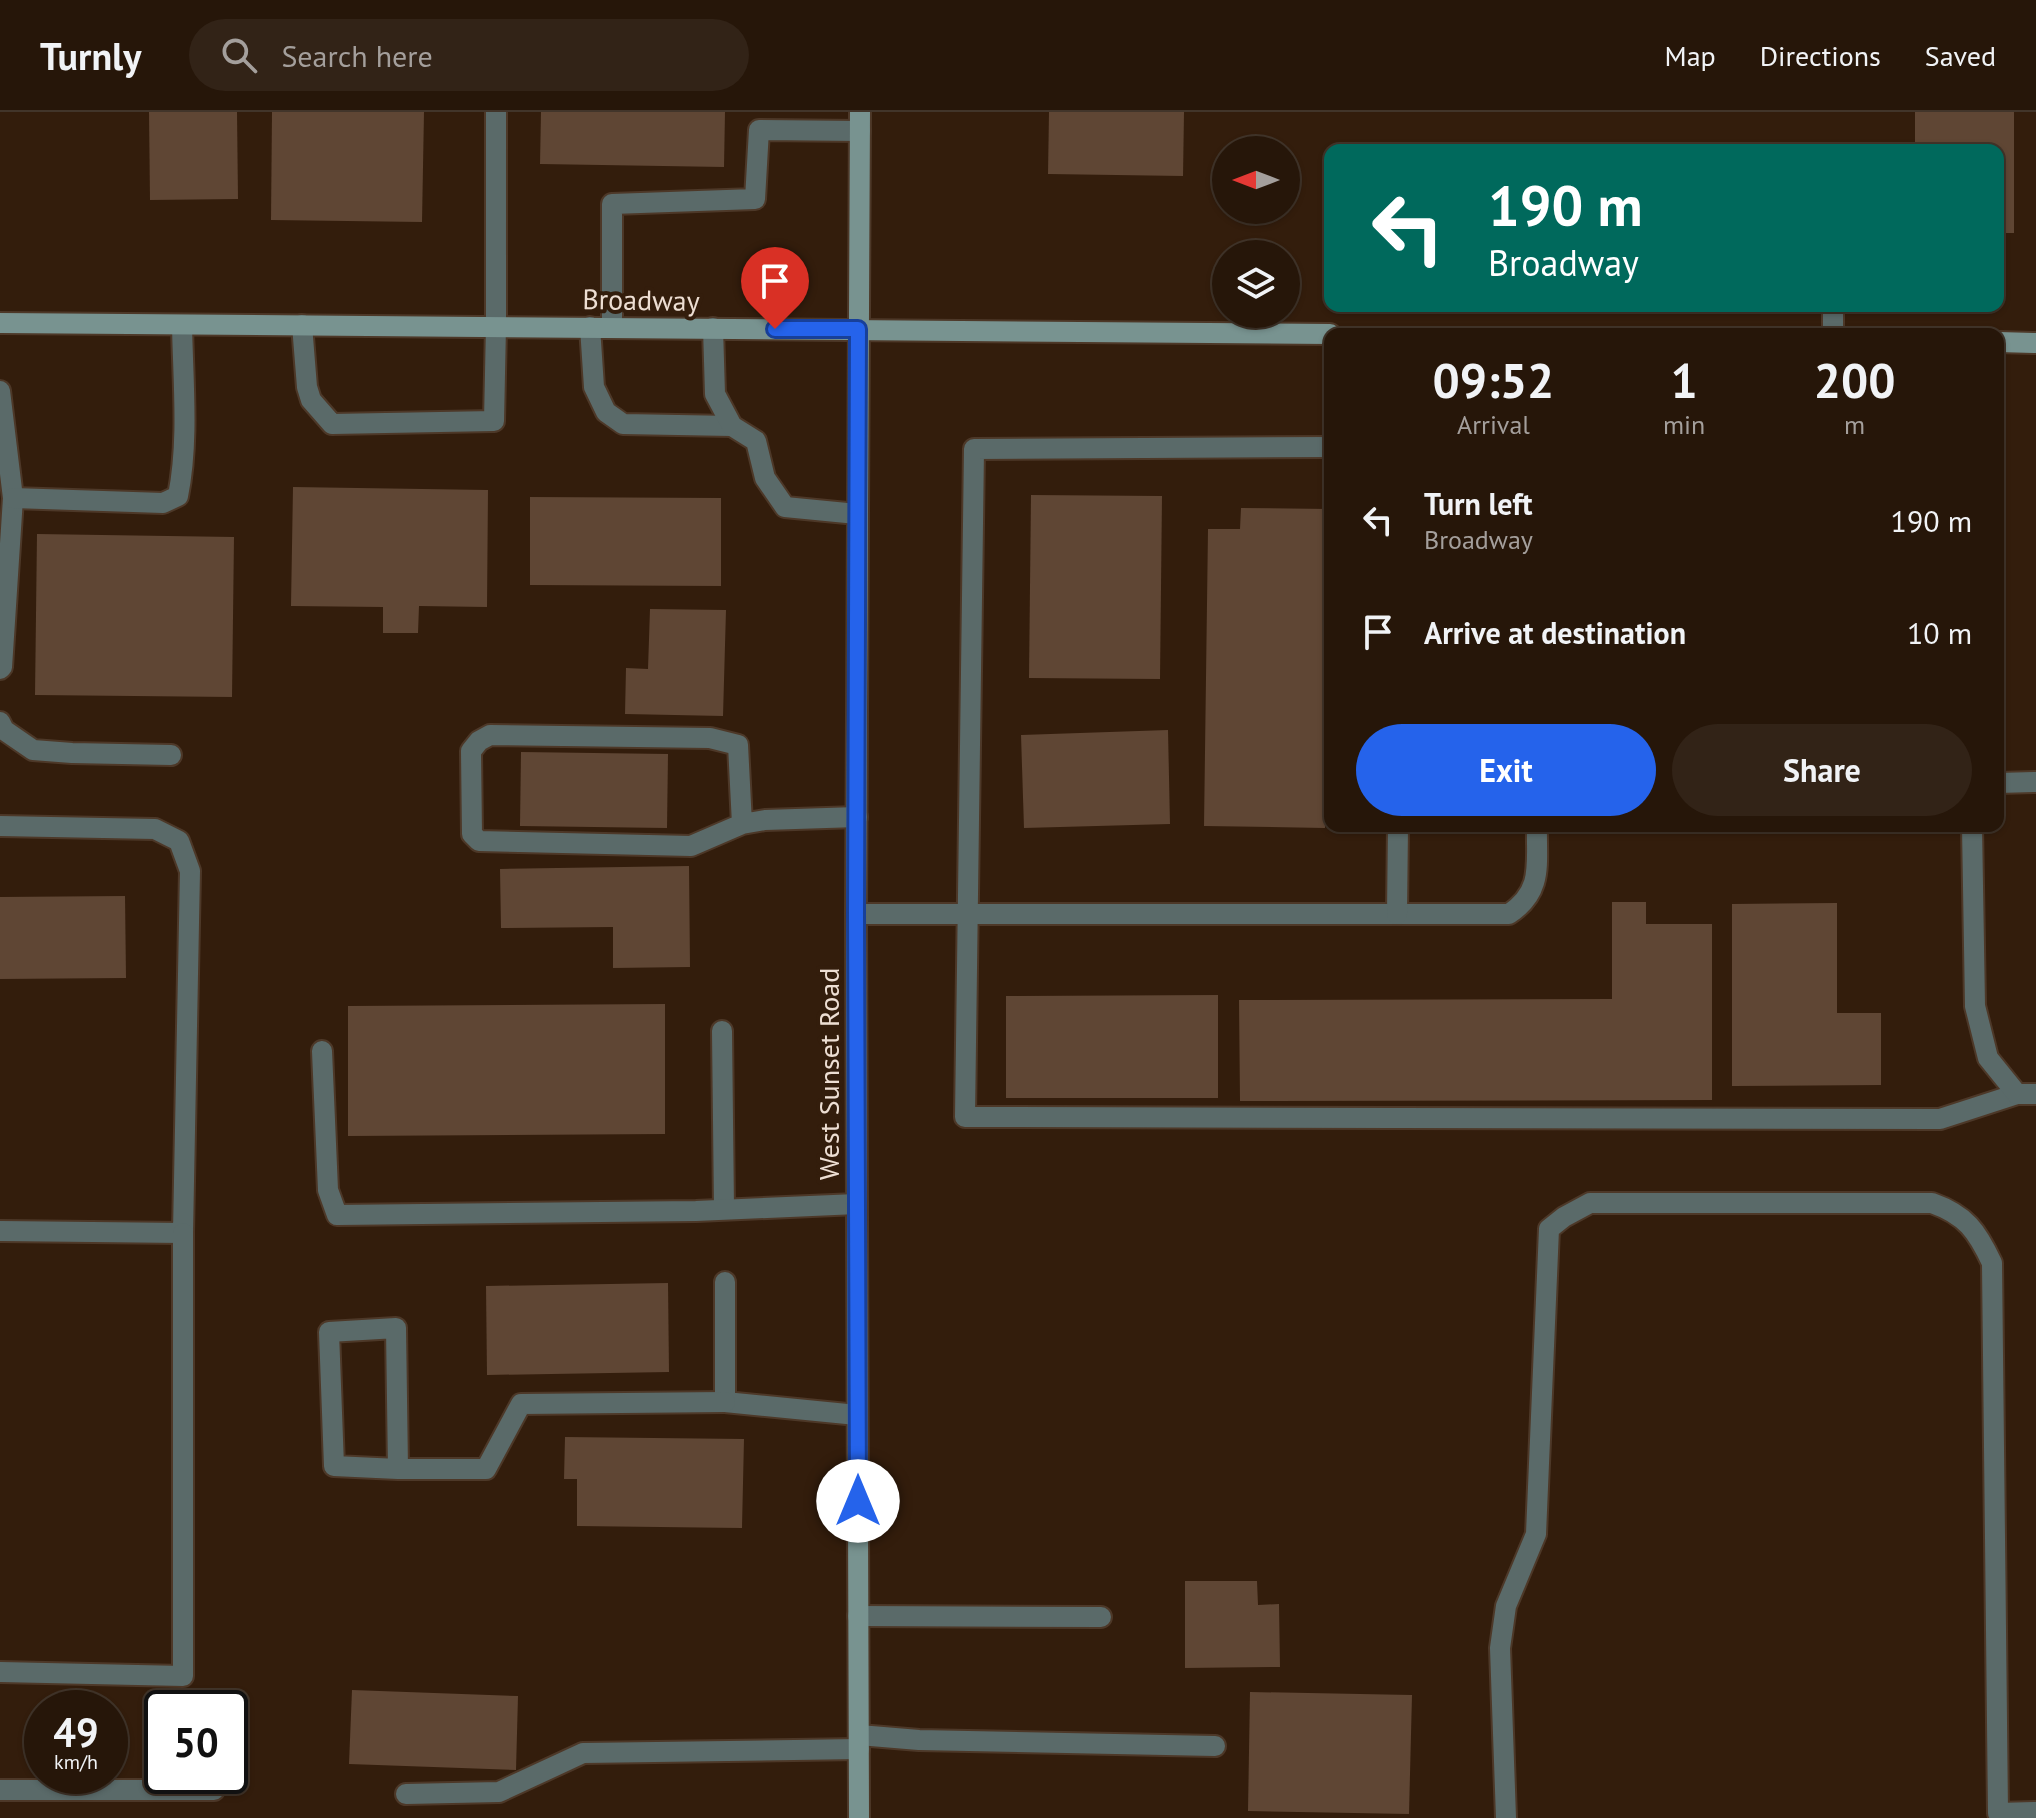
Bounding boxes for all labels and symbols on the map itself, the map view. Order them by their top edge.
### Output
north arrow [1212,136,1300,224]
pin [741,247,809,329]
street label: Broadway [582,280,700,319]
street label: West Sunset Road [810,968,847,1180]
position arrow [816,1459,900,1543]
speed limit sign: 50 [144,1690,248,1794]

